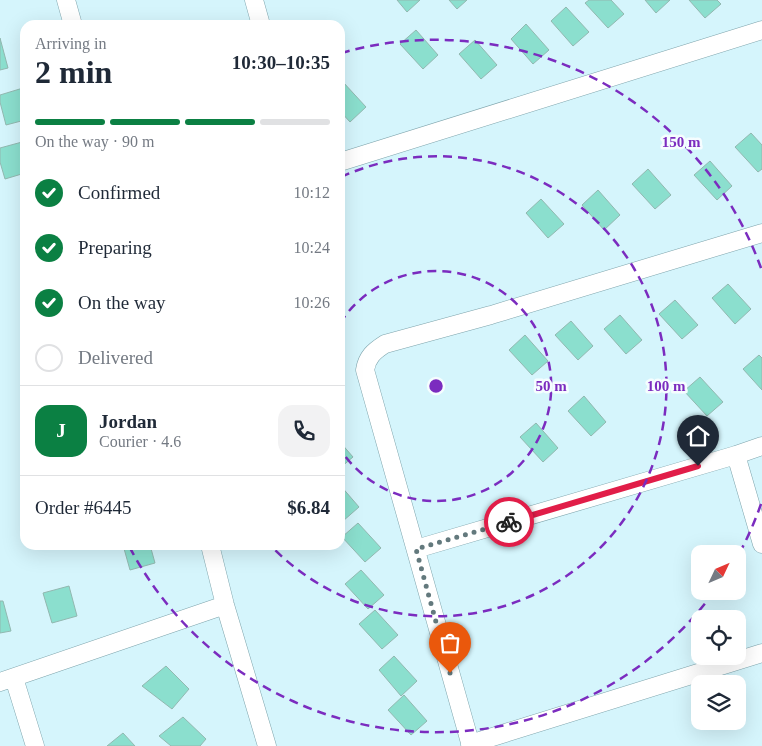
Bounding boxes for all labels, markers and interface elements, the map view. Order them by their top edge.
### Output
text: Arriving in [35,35,107,52]
text: 10:30–10:35 [232,52,330,73]
text: 2 min [35,54,112,90]
text: On the way · 90 m [35,133,155,150]
text: 150 m [662,134,701,150]
icon: check [35,179,63,207]
text: Confirmed [78,182,160,203]
text: 10:12 [294,184,330,201]
icon: check [35,234,63,262]
text: Preparing [78,237,152,258]
text: 10:24 [294,239,330,256]
icon: check [35,289,63,317]
text: On the way [78,292,166,313]
text: 10:26 [294,294,330,311]
text: Delivered [78,347,153,368]
centre of rings [427,377,445,395]
text: 50 m [535,378,567,394]
text: 100 m [647,378,686,394]
button: phone [278,405,330,457]
text: Jordan [99,411,157,432]
pin [677,415,719,466]
text: J [56,420,66,441]
icon: home [684,422,712,450]
text: Courier · 4.6 [99,433,181,450]
text: Order #6445 [35,497,132,518]
text: $6.84 [287,497,330,518]
courier [484,497,534,547]
icon: bike [495,508,523,536]
north arrow [691,545,746,600]
map controls [691,545,746,730]
button: locate [691,610,746,665]
pin [429,622,471,673]
icon: bag [436,629,464,657]
button: layers [691,675,746,730]

